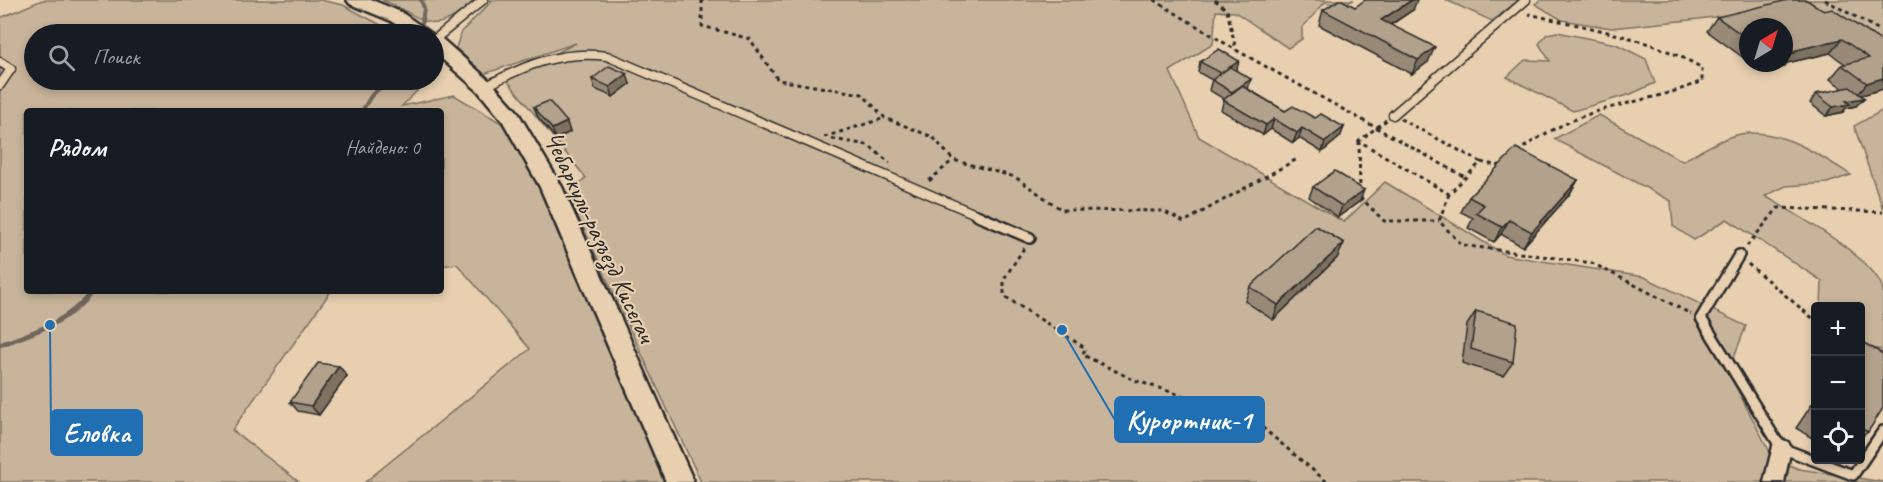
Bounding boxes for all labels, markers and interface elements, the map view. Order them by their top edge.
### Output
north arrow [1739,18,1793,72]
search box [24,24,444,90]
icon: search [45,41,78,74]
text: Поиск [93,43,139,71]
street label: Чебаркуль-разъезд Кисегач [536,126,664,350]
text: Рядом [48,131,106,164]
text: Найдено: 0 [345,135,420,160]
map controls [1811,302,1865,464]
button: + [1811,302,1865,356]
button: − [1811,356,1865,410]
callout: Курортник-1 [1115,397,1264,442]
text: Курортник-1 [1127,403,1254,437]
callout: Еловка [51,410,142,455]
button: locate [1811,410,1865,464]
text: Еловка [63,416,133,450]

